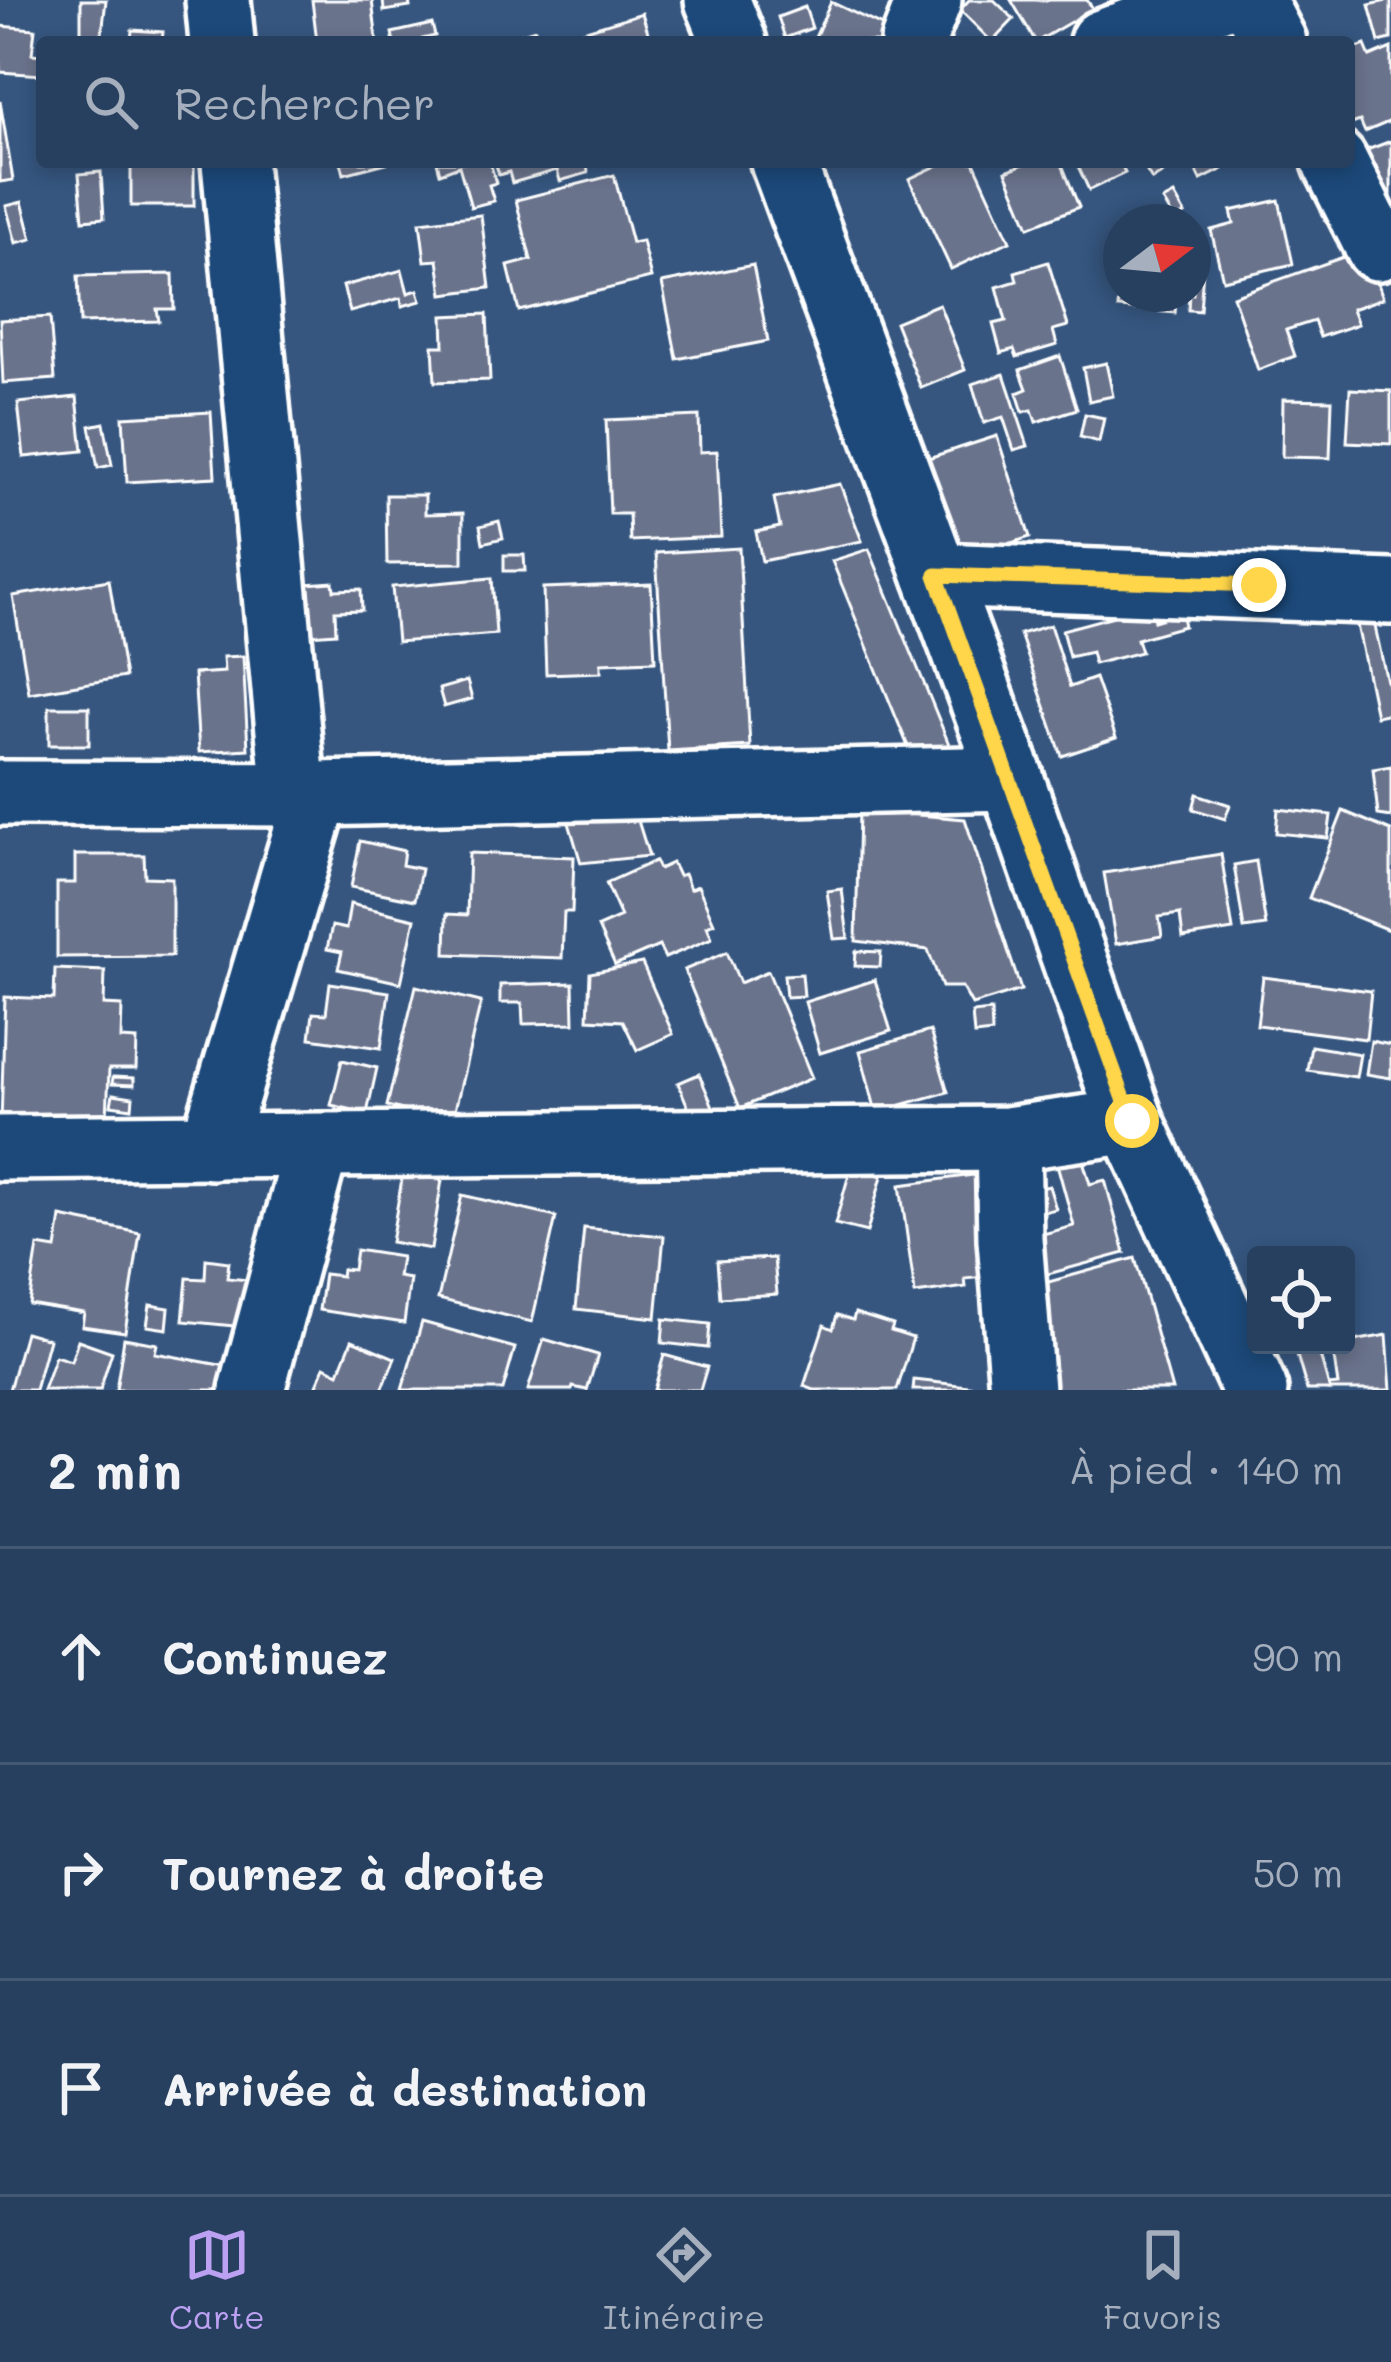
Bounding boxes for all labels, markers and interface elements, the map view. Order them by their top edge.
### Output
search box [36,36,1355,168]
icon: search [78,69,144,135]
text: Rechercher [174,73,435,131]
north arrow [1103,204,1211,312]
route end [1232,558,1286,612]
route start [1105,1094,1159,1148]
map controls [1247,1246,1355,1354]
button: locate [1247,1246,1355,1354]
text: 2 min [48,1435,182,1502]
text: À pied · 140 m [1069,1443,1343,1494]
icon: ahead [48,1623,114,1689]
text: Continuez [162,1627,388,1685]
text: 90 m [1252,1630,1343,1681]
icon: right [48,1839,114,1905]
text: Tournez à droite [162,1843,545,1901]
text: 50 m [1253,1846,1343,1897]
icon: arrive [48,2055,114,2121]
text: Arrivée à destination [162,2059,647,2117]
tab: Carte [169,2222,265,2337]
tab: Itinéraire [603,2222,765,2337]
tab: Favoris [1103,2222,1222,2337]

